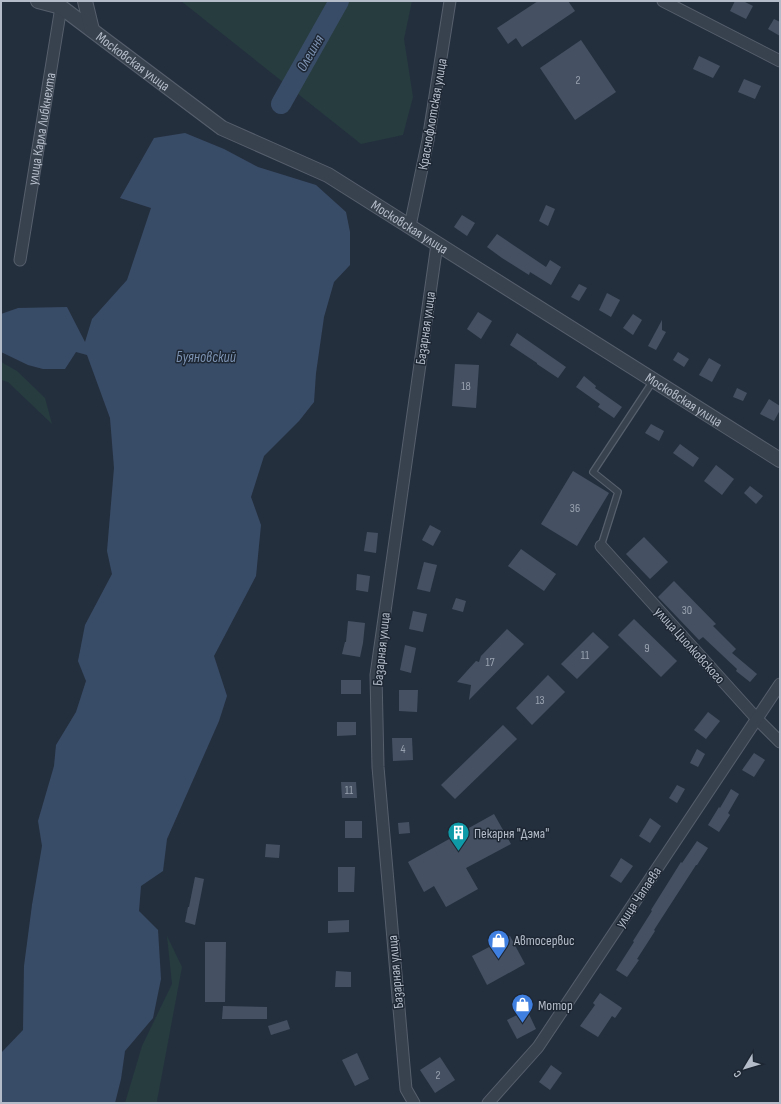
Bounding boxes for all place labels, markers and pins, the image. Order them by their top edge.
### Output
building icon: Пекарня "Дэма" [446,820,472,853]
place label: Пекарня "Дэма" [474,825,549,842]
shop icon: Автосервис [485,927,511,960]
place label: Автосервис [513,932,575,949]
shop icon: Мотор [509,992,535,1025]
place label: Мотор [538,997,573,1014]

